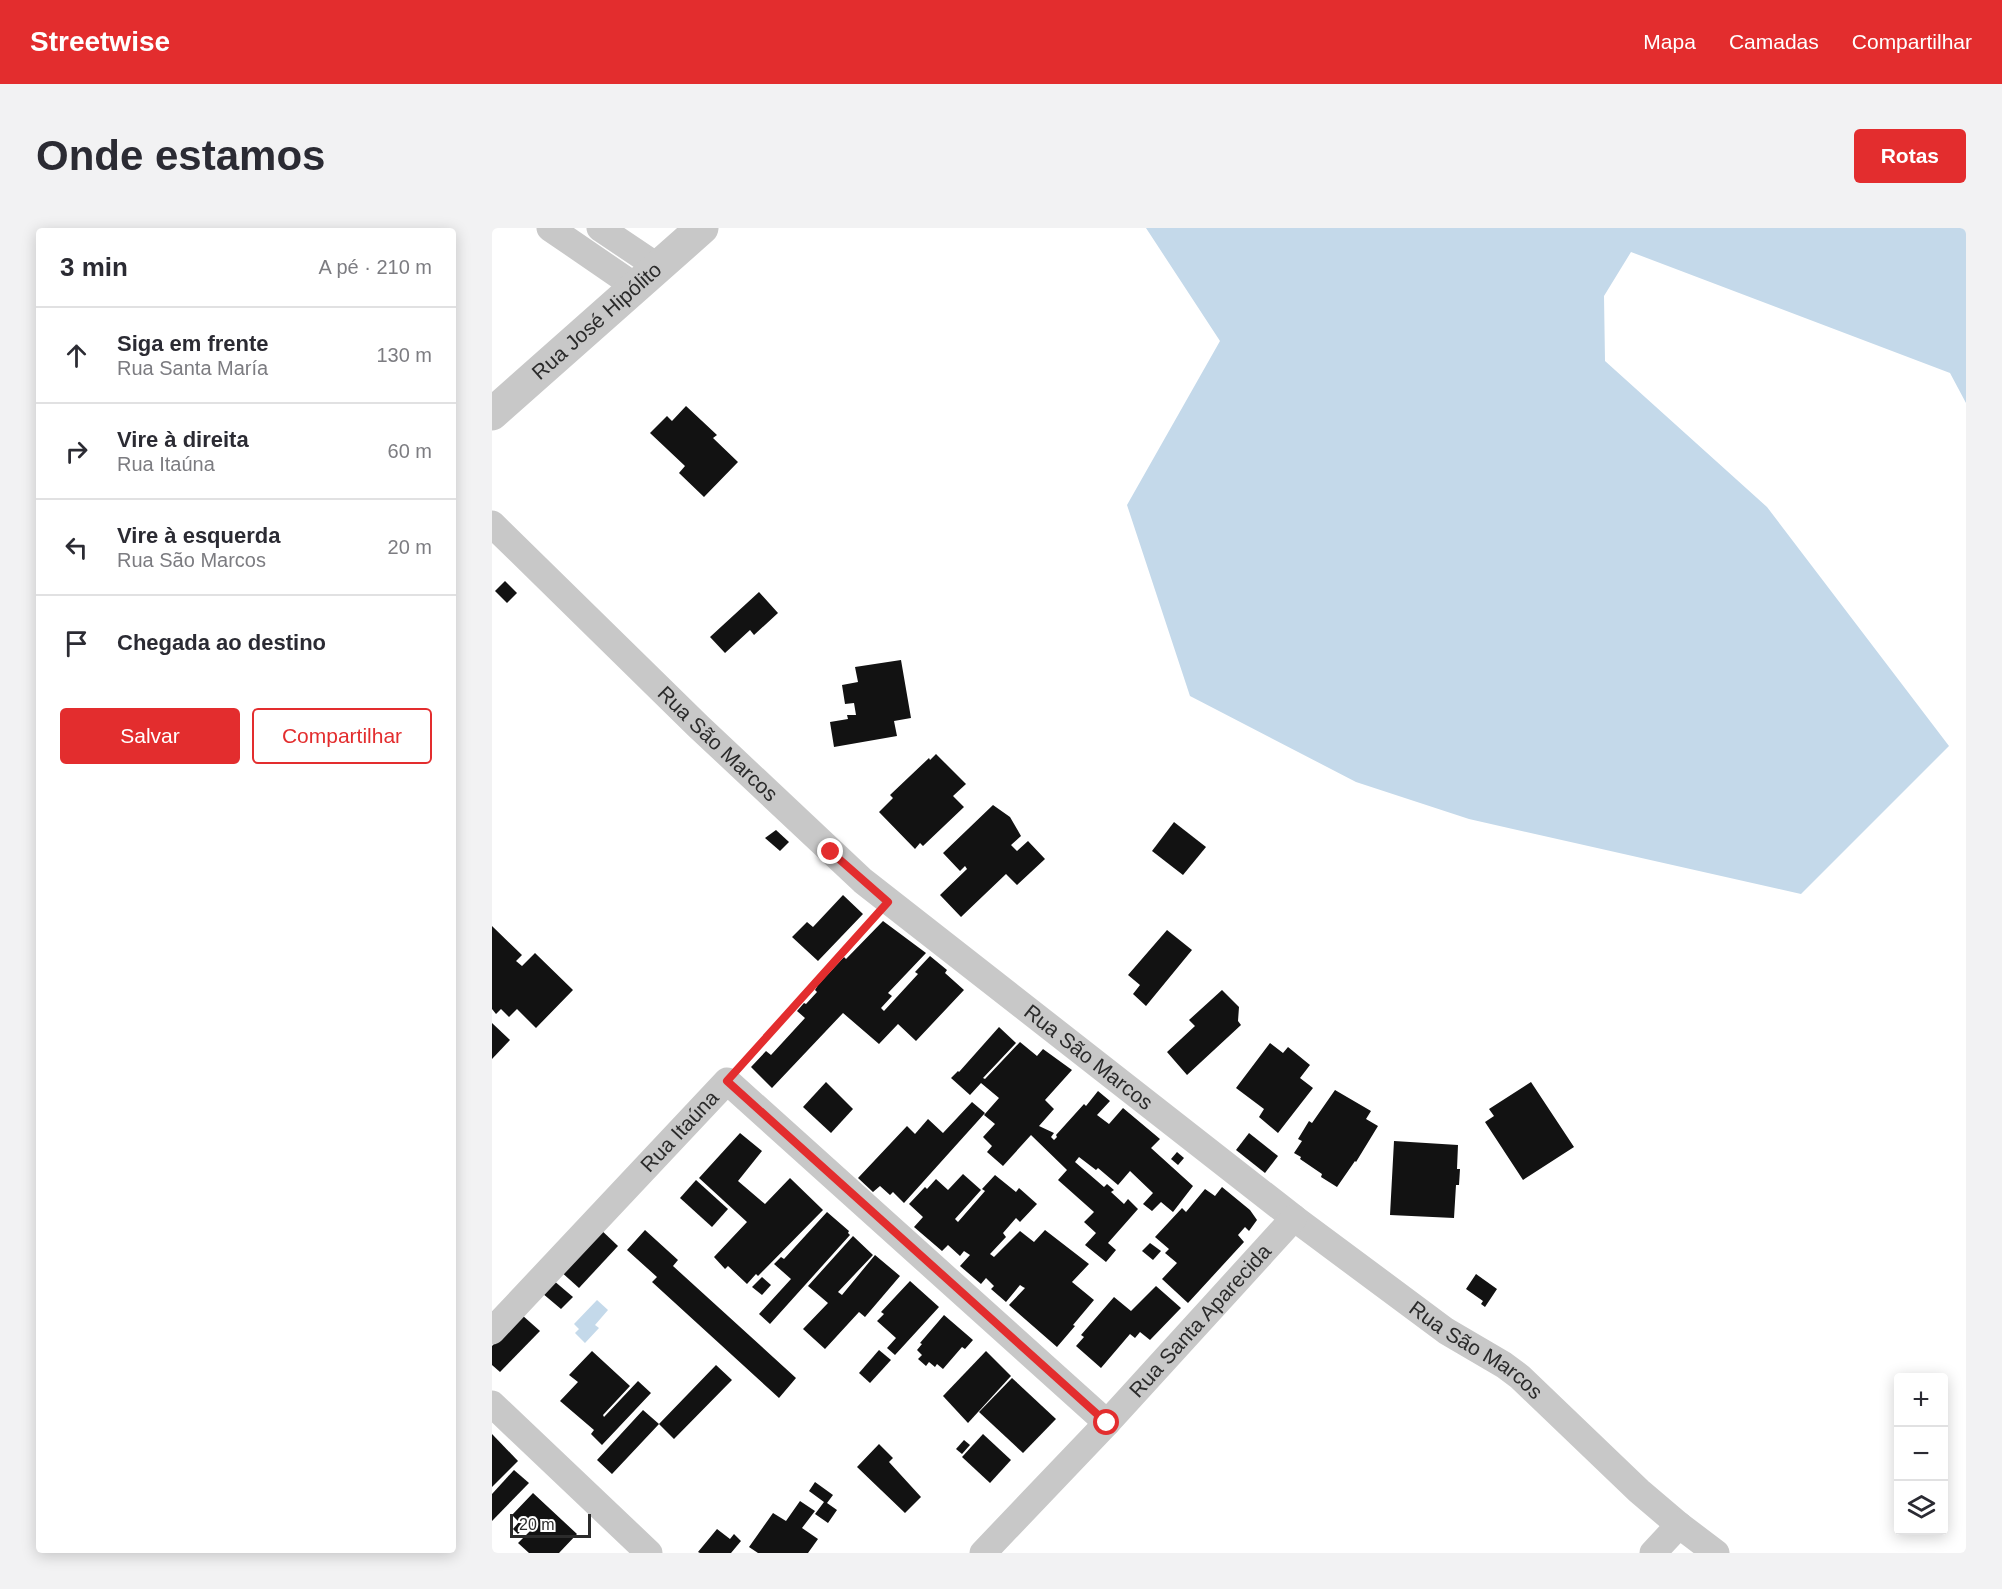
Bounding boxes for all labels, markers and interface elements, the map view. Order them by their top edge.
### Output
text: Streetwise [30,26,170,57]
text: Mapa [1643,30,1696,53]
text: Camadas [1729,30,1819,53]
text: Compartilhar [1852,30,1972,53]
button: Rotas [1854,129,1966,183]
text: Onde estamos [36,132,325,179]
text: 3 min [60,252,128,282]
text: A pé · 210 m [319,256,432,278]
street label: Rua José Hipólito [527,258,666,384]
text: Siga em frente [117,331,269,356]
icon: ahead [60,339,93,372]
text: 130 m [376,344,432,366]
text: Rua Santa María [117,357,268,379]
text: Vire à direita [117,427,249,452]
icon: right [60,435,93,468]
text: 60 m [388,440,432,462]
text: Rua Itaúna [117,453,215,475]
text: Vire à esquerda [117,523,280,548]
icon: left [60,531,93,564]
text: 20 m [388,536,432,558]
text: Rua São Marcos [117,549,266,571]
icon: arrive [60,627,93,660]
text: Chegada ao destino [117,630,326,655]
street label: Rua São Marcos [653,681,783,806]
button: Salvar [60,708,240,764]
button: Compartilhar [252,708,432,764]
route end [817,838,843,864]
street label: Rua São Marcos [1020,1000,1157,1114]
street label: Rua Itaúna [636,1085,723,1176]
street label: Rua Santa Aparecida [1124,1239,1276,1402]
street label: Rua São Marcos [1405,1296,1548,1403]
map controls [1894,1373,1948,1535]
button: + [1894,1373,1948,1427]
route start [1093,1409,1119,1435]
button: − [1894,1427,1948,1481]
button: layers [1894,1481,1948,1535]
scale bar [510,1511,591,1538]
text: 20 m [519,1516,555,1533]

